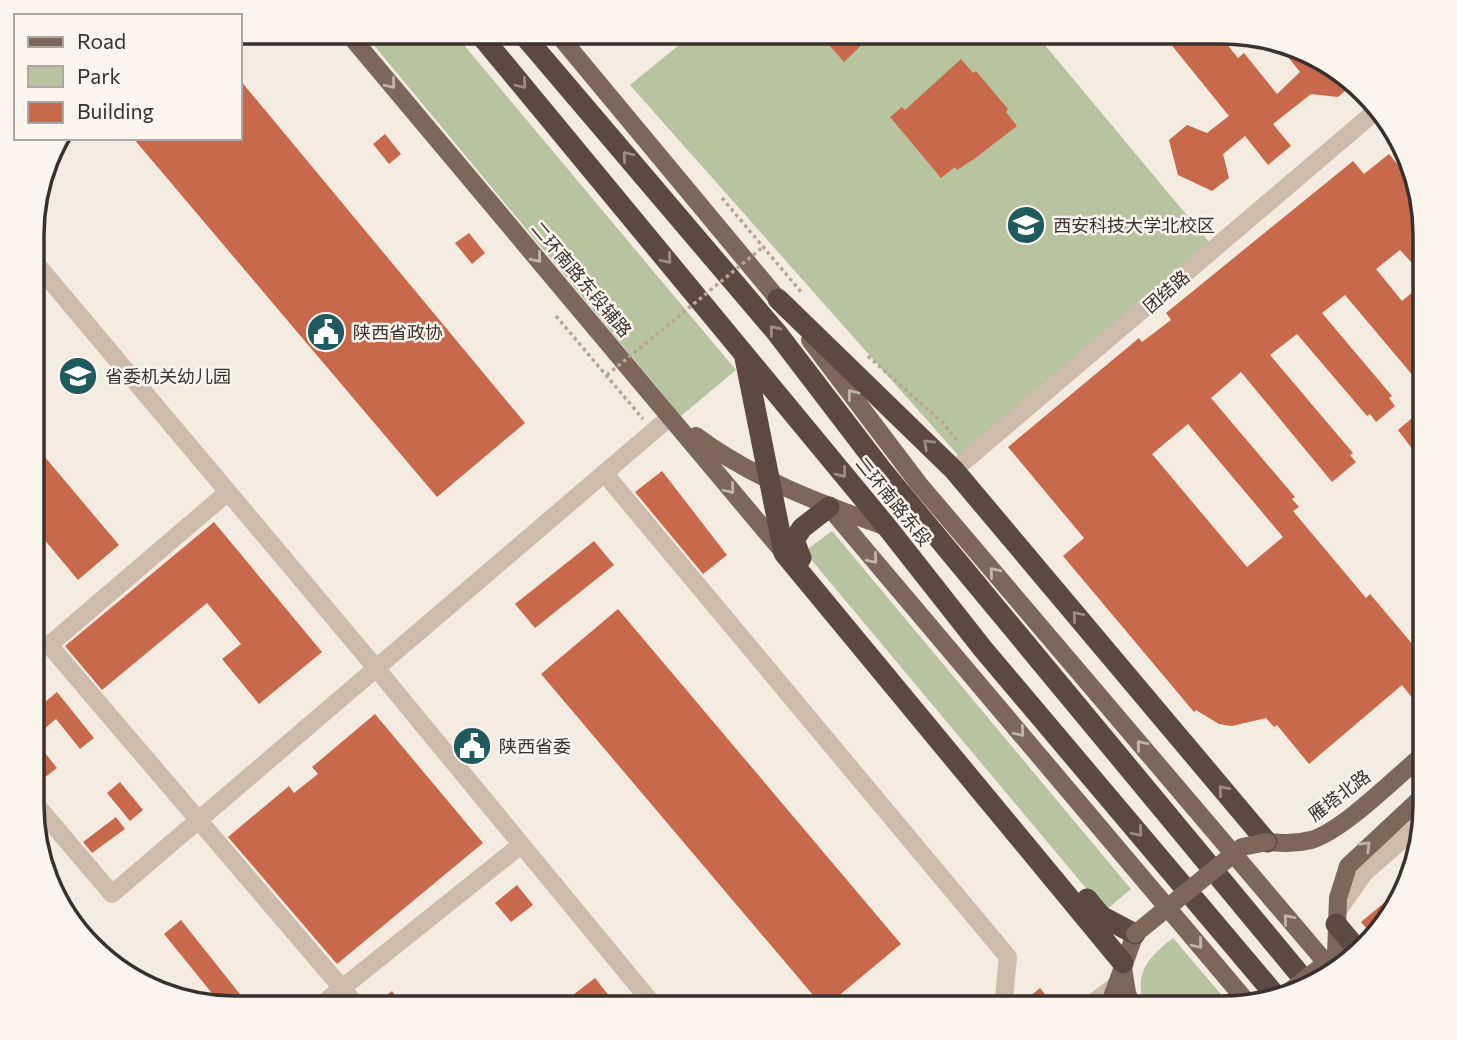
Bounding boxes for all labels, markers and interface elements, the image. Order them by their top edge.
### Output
legend [14,14,242,140]
text: Road [77,28,126,53]
text: Park [77,63,121,88]
one-way arrow [383,75,395,88]
one-way arrow [514,76,526,89]
text: Building [77,98,154,123]
one-way arrow [623,151,635,164]
school or university icon: 西安科技大学北校区 [1005,204,1047,246]
place label: 西安科技大学北校区 [1053,214,1215,236]
street label: 二环南路东段辅路 [527,217,637,341]
one-way arrow [529,250,541,263]
one-way arrow [659,251,671,264]
street label: 团结路 [1138,265,1194,317]
public building icon: 陕西省政协 [305,311,347,353]
place label: 陕西省政协 [353,321,443,343]
one-way arrow [769,325,782,337]
school or university icon: 省委机关幼儿园 [57,355,99,397]
place label: 省委机关幼儿园 [105,365,231,387]
one-way arrow [848,390,861,402]
one-way arrow [923,440,936,453]
street label: 二环南路东段 [851,452,937,550]
one-way arrow [834,465,847,477]
one-way arrow [722,481,735,493]
one-way arrow [865,550,877,563]
one-way arrow [990,567,1002,580]
one-way arrow [1073,611,1085,624]
one-way arrow [1012,724,1024,737]
public building icon: 陕西省委 [451,725,493,767]
place label: 陕西省委 [499,735,571,757]
one-way arrow [1137,741,1149,754]
street label: 雁塔北路 [1304,765,1374,825]
one-way arrow [1219,785,1231,798]
one-way arrow [1129,825,1142,837]
one-way arrow [1358,842,1371,855]
one-way arrow [1284,914,1296,927]
one-way arrow [1190,936,1203,948]

